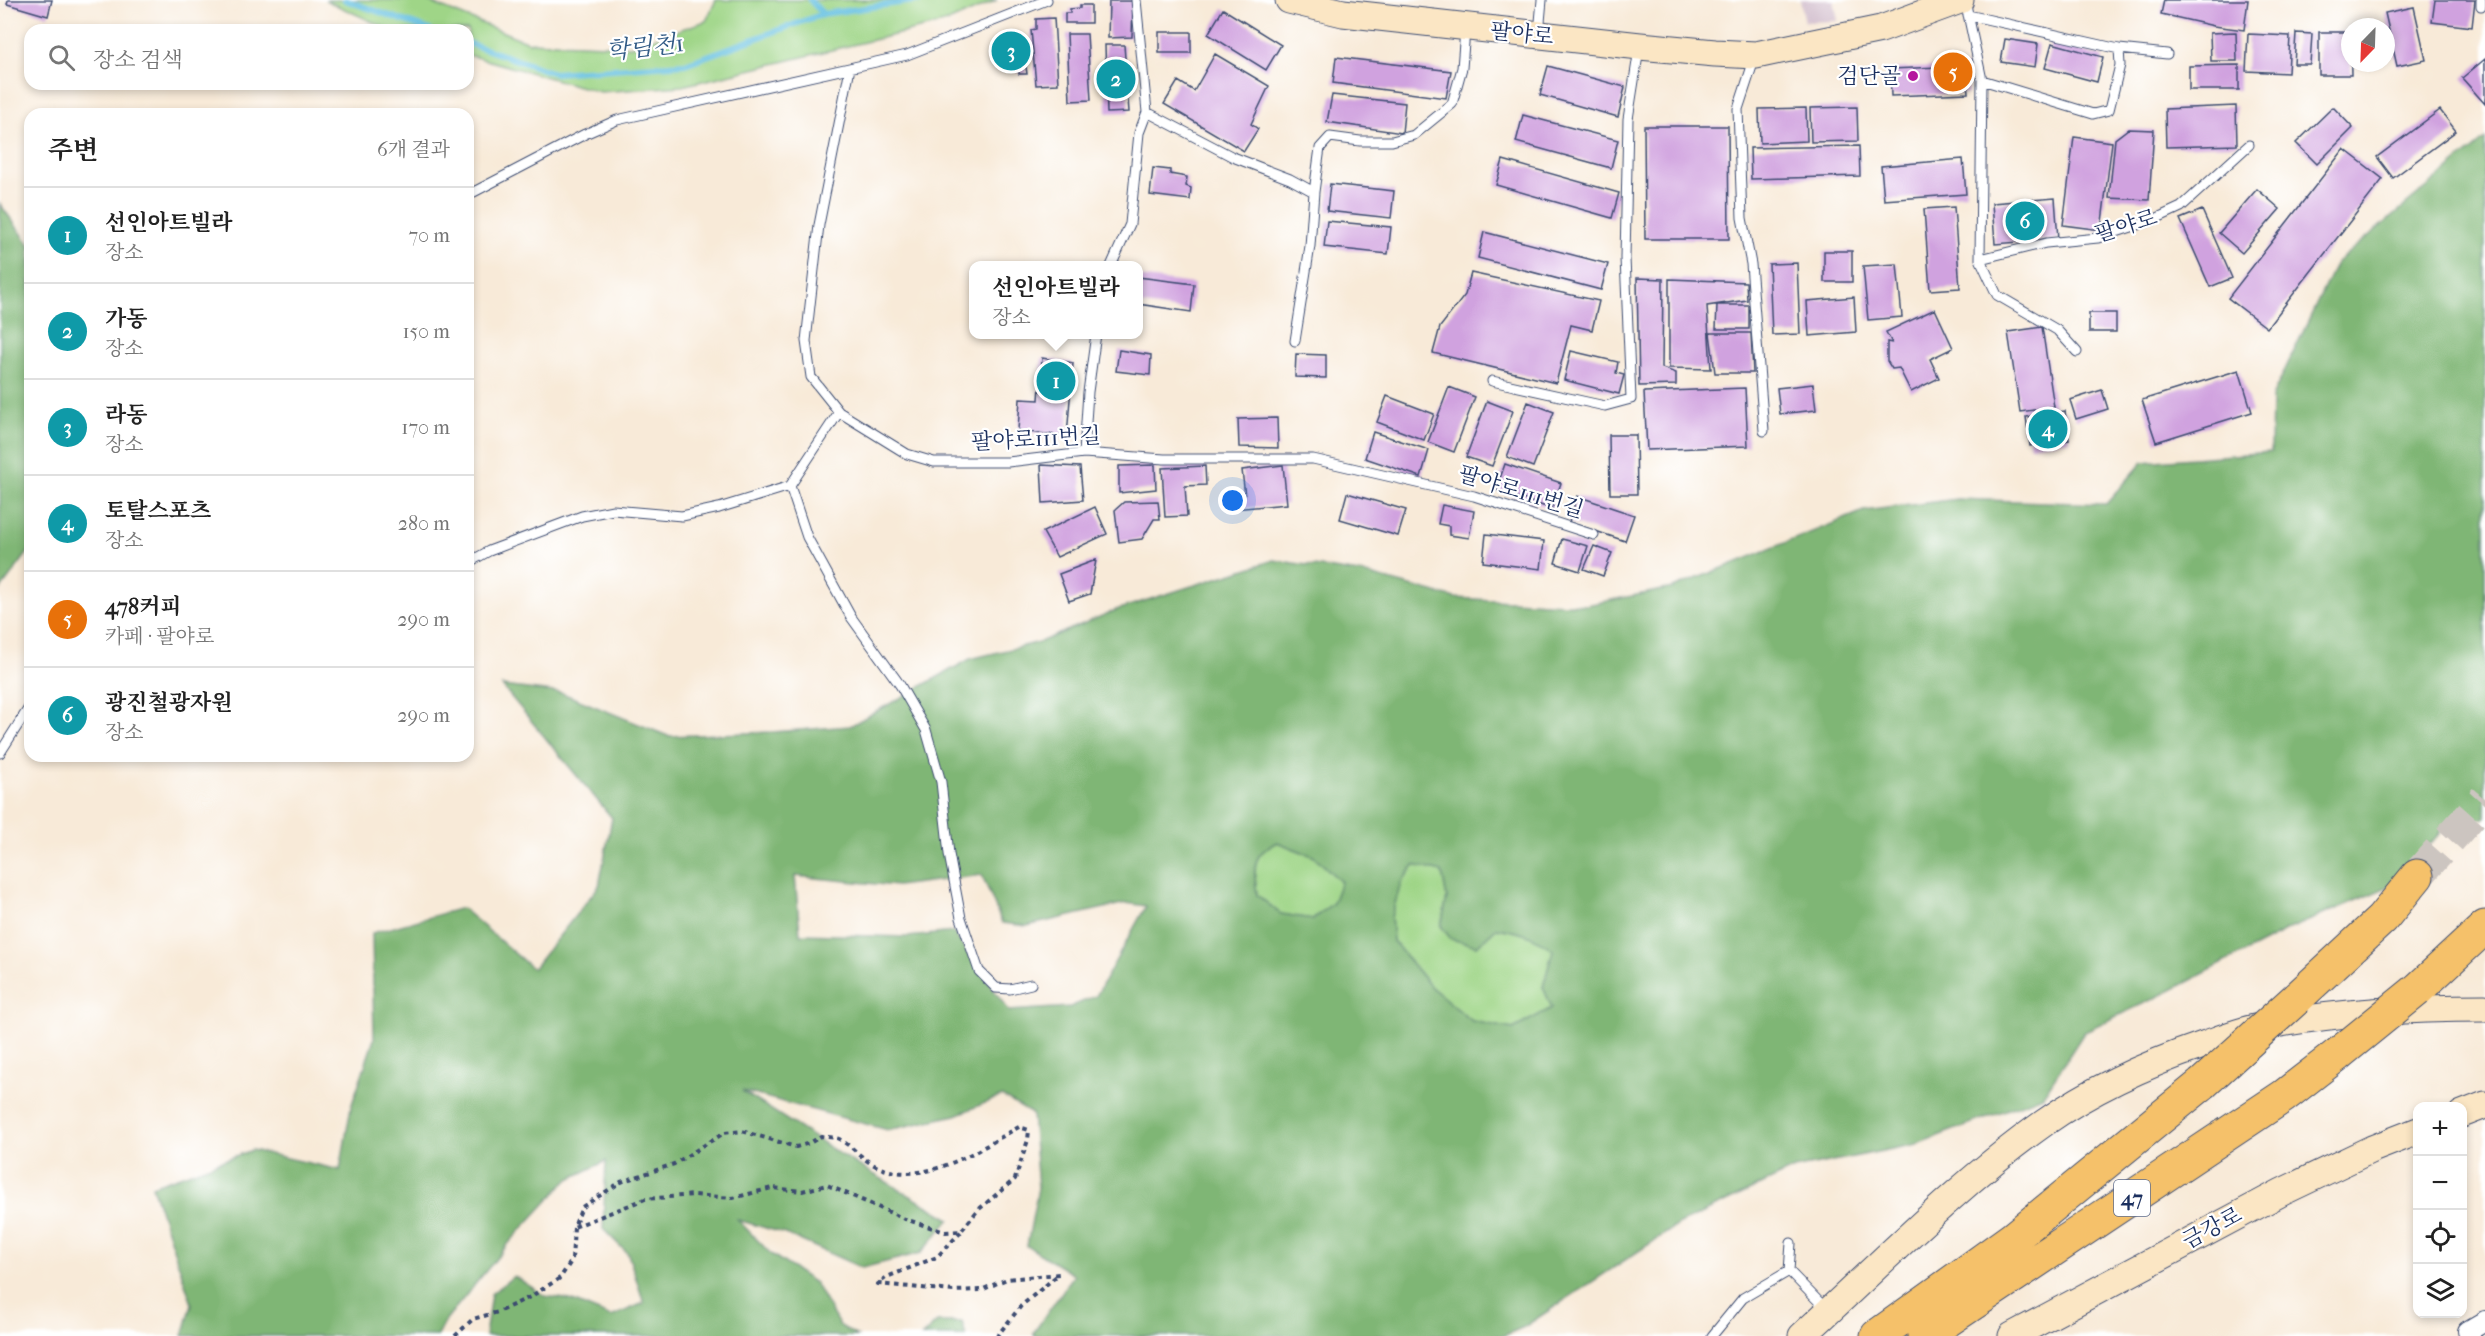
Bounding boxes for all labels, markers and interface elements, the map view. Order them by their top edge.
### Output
street label: 팔야로 [1489,18,1555,50]
north arrow [2341,18,2395,72]
search box [24,24,474,90]
pin: 3 [992,28,1030,74]
water label: 학림천1 [605,29,685,65]
icon: search [45,41,78,74]
text: 장소 검색 [93,47,183,73]
pin: 5 [1934,50,1972,94]
pin: 2 [1096,56,1136,101]
place label: 검단골 [1837,63,1901,89]
marker: 검단골 [1906,69,1920,83]
text: 주변 [48,135,98,166]
text: 6개 결과 [377,138,450,161]
pin: 6 [2006,198,2044,244]
street label: 팔야로 [2092,204,2160,248]
text: 선인아트빌라 [105,210,233,236]
text: 1 [64,224,71,247]
text: 70 m [408,224,450,247]
text: 장소 [105,241,144,264]
popup [969,261,1143,339]
text: 선인아트빌라 [992,275,1120,301]
text: 가동 [105,306,148,332]
text: 장소 [992,306,1031,329]
text: 2 [62,320,73,343]
text: 150 m [402,320,450,343]
text: 장소 [105,337,144,360]
pin: 1 [1036,358,1076,404]
text: 라동 [105,402,148,428]
pin: 4 [2028,406,2068,452]
text: 3 [63,416,72,439]
text: 170 m [401,416,450,439]
street label: 팔야로111번길 [970,423,1102,455]
text: 장소 [105,433,144,456]
street label: 팔야로111번길 [1455,461,1587,523]
your location [1218,486,1247,515]
text: 토탈스포츠 [105,498,211,524]
text: 4 [62,512,73,535]
text: 280 m [398,512,450,535]
text: 장소 [105,529,144,552]
text: 478커피 [105,594,182,620]
text: 5 [63,608,72,631]
text: 290 m [397,608,450,631]
text: 카페 · 팔야로 [105,625,214,648]
text: 광진철광자원 [105,690,233,716]
text: 6 [62,704,73,727]
text: 290 m [397,704,450,727]
text: 장소 [105,721,144,744]
map controls [2413,1102,2467,1318]
button: + [2413,1102,2467,1156]
button: − [2413,1156,2467,1210]
road number: 47 [2114,1180,2150,1216]
street label: 금강로 [2178,1202,2246,1254]
button: locate [2413,1210,2467,1264]
button: layers [2413,1264,2467,1318]

